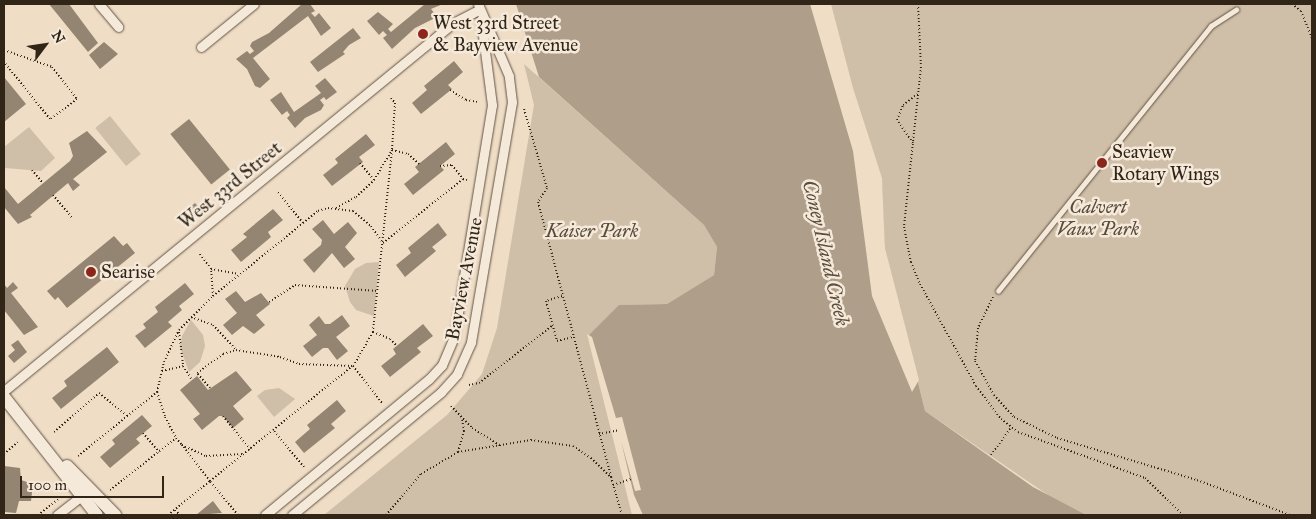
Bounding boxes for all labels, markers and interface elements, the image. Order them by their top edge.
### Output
place label: West 33rd Street & Bayview Avenue [433,12,578,56]
north arrow [20,20,70,70]
text: N [48,28,69,46]
marker: West 33rd Street & Bayview Avenue [417,28,429,40]
street label: West 33rd Street [174,136,286,234]
place label: Seaview Rotary Wings [1112,141,1219,185]
marker: Seaview Rotary Wings [1096,157,1108,169]
water label: Coney Island Creek [798,178,854,328]
park label: Calvert Vaux Park [1057,196,1139,240]
street label: Bayview Avenue [441,215,487,343]
park label: Kaiser Park [546,220,638,242]
place label: Searise [101,261,155,283]
marker: Searise [85,266,97,278]
scale bar [22,466,166,498]
text: 100 m [28,476,67,494]

